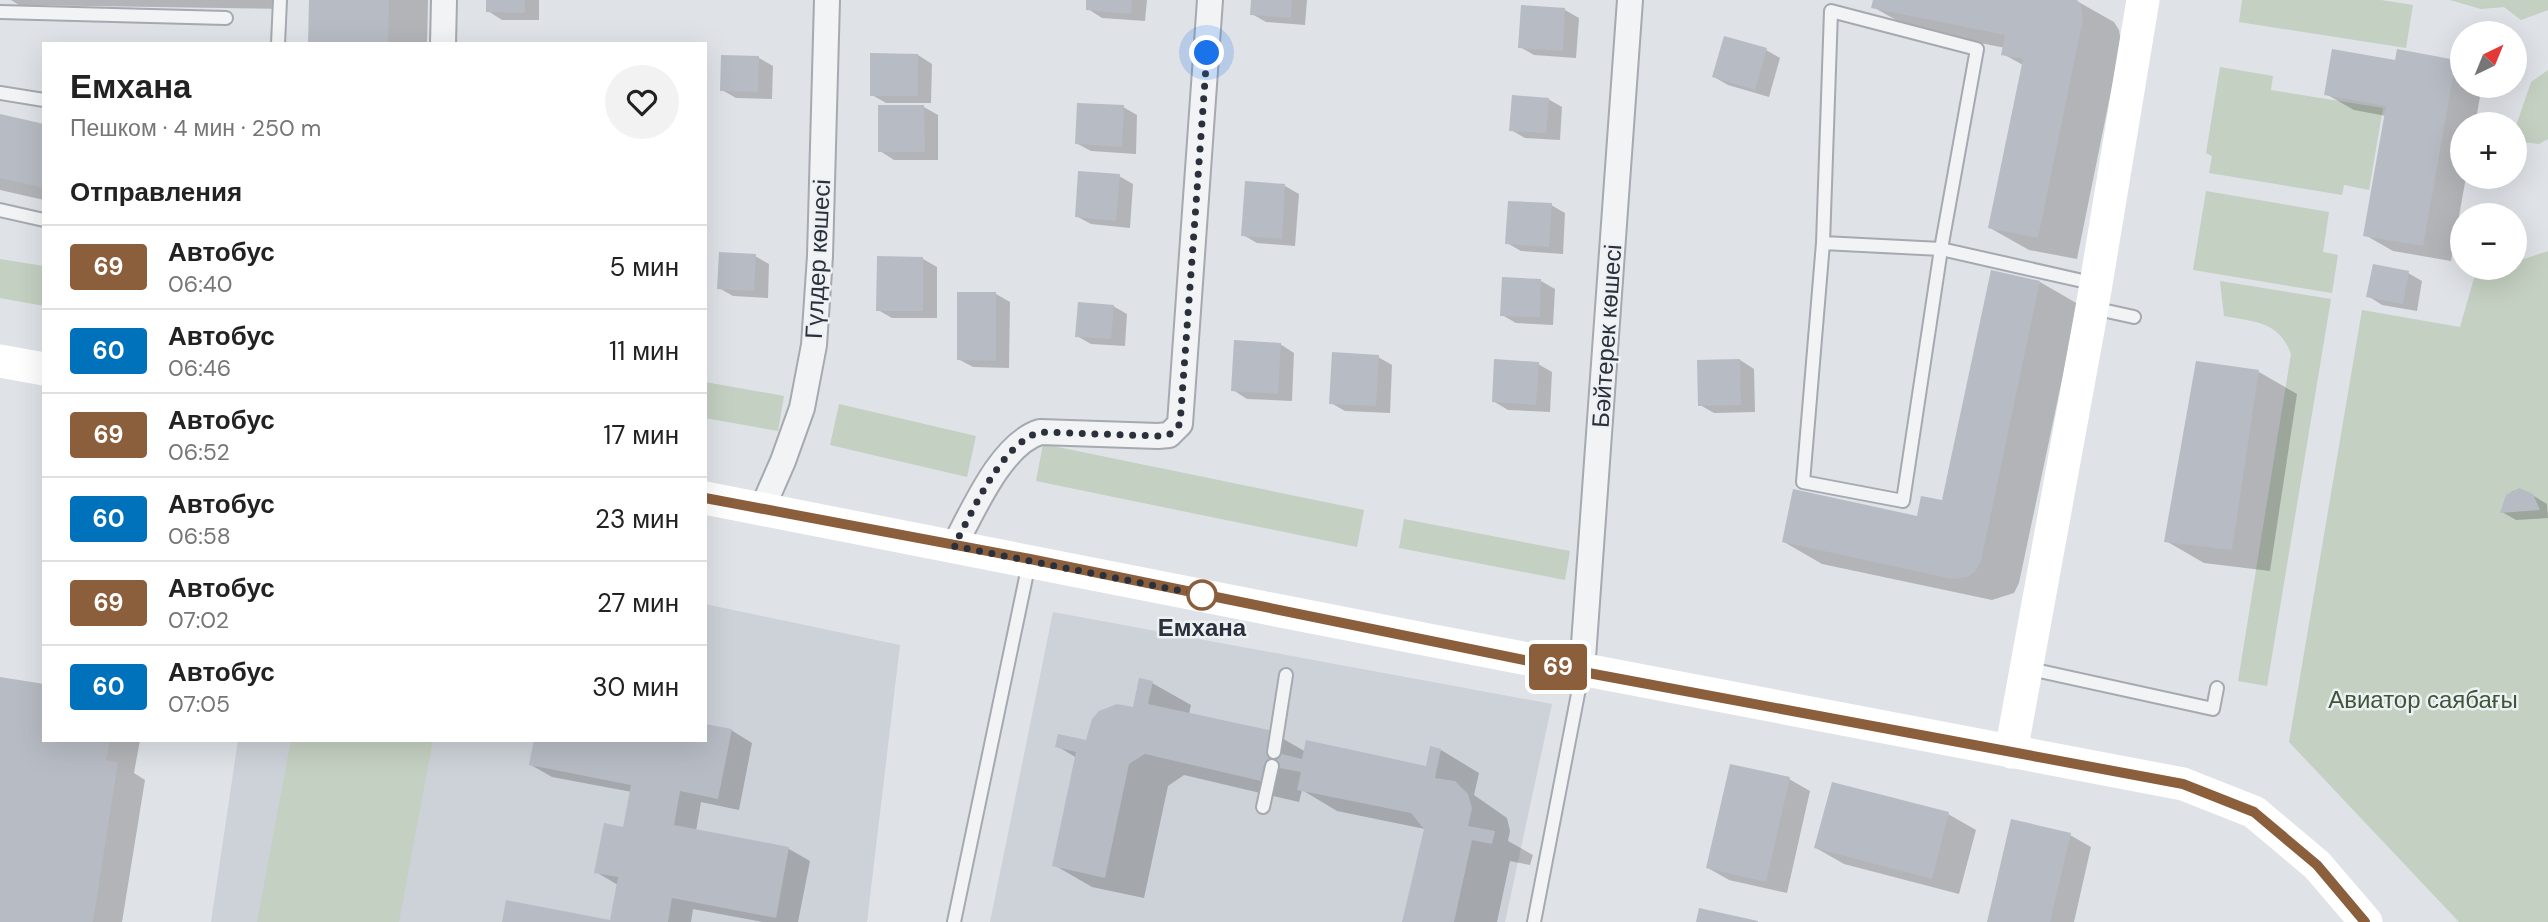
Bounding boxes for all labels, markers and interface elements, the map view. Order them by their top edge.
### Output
north arrow [2450,21,2527,98]
map controls [2450,21,2527,280]
your location [1189,35,1224,70]
text: Емхана [70,65,191,108]
button: heart [605,65,679,139]
button: + [2450,112,2527,189]
text: Пешком · 4 мин · 250 m [70,113,321,143]
text: Отправления [70,175,242,209]
street label: Гүлдер көшесі [798,178,837,340]
button: − [2450,203,2527,280]
text: Автобус [168,235,275,269]
street label: Бәйтерек көшесі [1585,243,1628,429]
text: 5 мин [609,250,679,284]
text: 69 [94,251,123,282]
text: 06:40 [168,269,233,299]
text: Автобус [168,319,275,353]
text: 11 мин [609,334,679,368]
text: 60 [92,335,125,366]
text: 06:46 [168,353,231,383]
text: Автобус [168,403,275,437]
text: 17 мин [603,418,679,452]
text: 69 [94,419,123,450]
text: 06:52 [168,437,230,467]
text: Автобус [168,487,275,521]
text: 23 мин [595,502,679,536]
text: 60 [92,503,125,534]
text: 06:58 [168,521,231,551]
text: Автобус [168,571,275,605]
marker: Емхана [1187,580,1217,610]
text: 27 мин [597,586,679,620]
text: 69 [94,587,123,618]
text: 07:02 [168,605,229,635]
place label: Емхана [1158,612,1247,643]
line badge: 69 [1526,644,1590,690]
text: 69 [1543,651,1573,682]
text: Автобус [168,655,275,689]
text: 30 мин [592,670,679,704]
text: 60 [92,671,125,702]
park label: Авиатор саябағы [2328,684,2518,715]
text: 07:05 [168,689,230,719]

